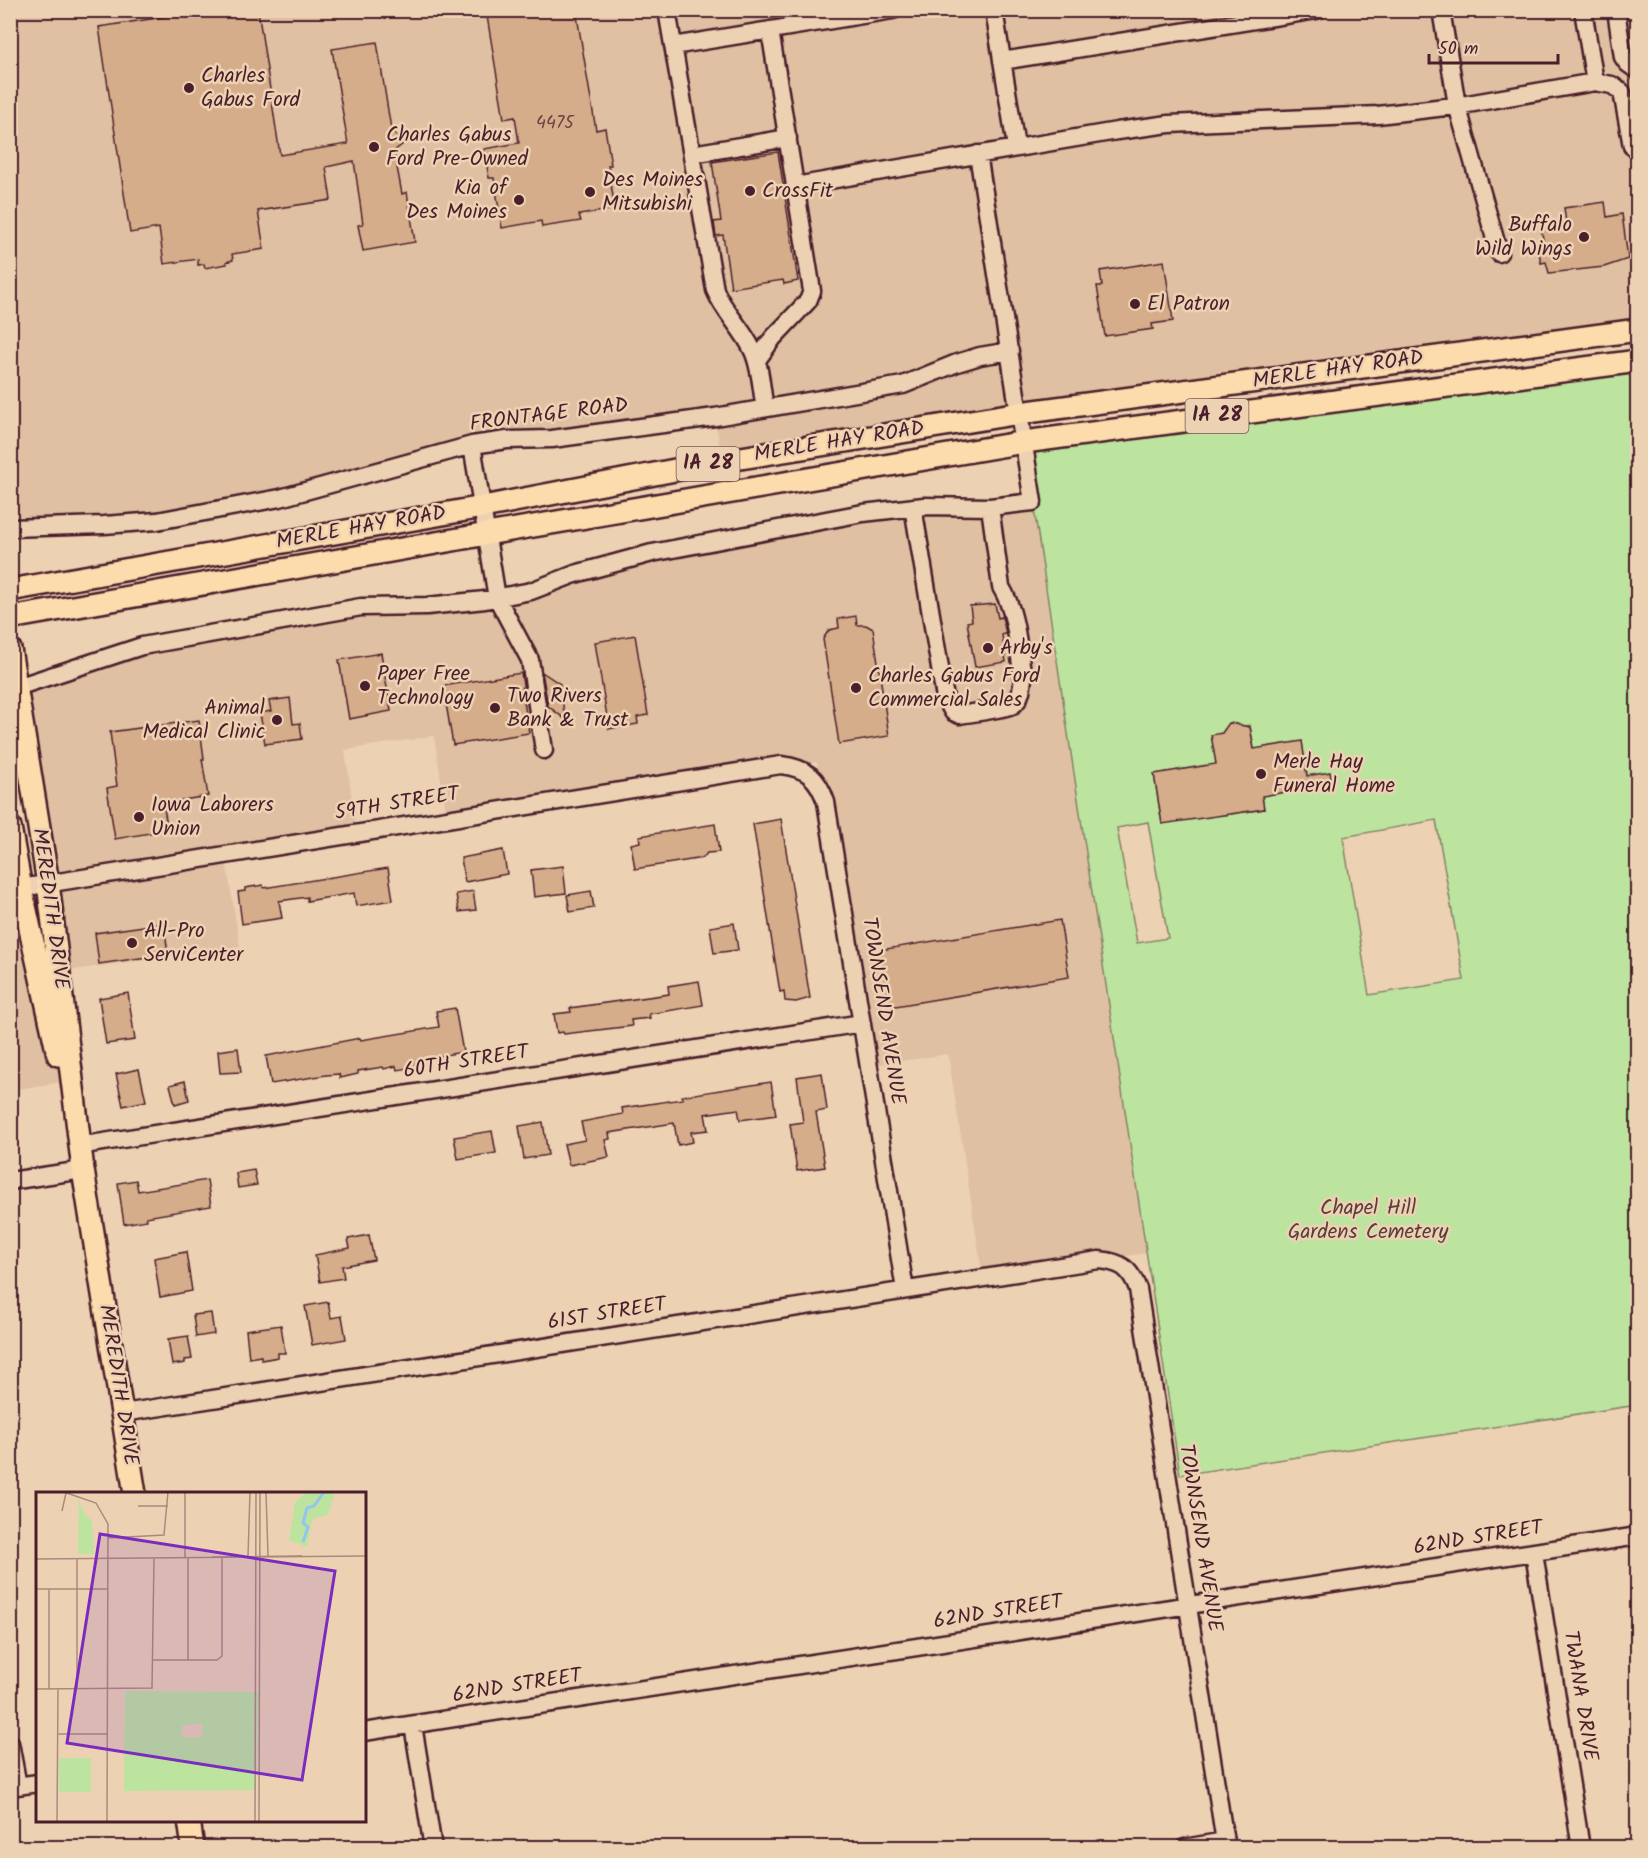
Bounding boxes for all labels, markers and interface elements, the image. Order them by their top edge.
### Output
scale bar [1429,27,1558,65]
text: 50 m [1438,35,1478,64]
place label: Charles Gabus Ford [201,60,301,117]
marker: Charles Gabus Ford [182,81,196,95]
house number: 4475 [536,109,575,138]
place label: Charles Gabus Ford Pre-Owned [386,119,528,176]
marker: Charles Gabus Ford Pre-Owned [367,140,381,154]
place label: Des Moines Mitsubishi [602,164,703,221]
place label: Kia of Des Moines [406,172,509,229]
place label: CrossFit [762,175,834,208]
marker: CrossFit [743,184,757,198]
marker: Des Moines Mitsubishi [583,185,597,199]
marker: Kia of Des Moines [512,193,526,207]
place label: Buffalo Wild Wings [1475,209,1572,266]
marker: Buffalo Wild Wings [1577,230,1591,244]
place label: El Patron [1147,288,1230,321]
marker: El Patron [1128,297,1142,311]
street label: MERLE HAY ROAD [1251,342,1425,398]
street label: FRONTAGE ROAD [468,389,630,441]
road number: IA 28 [1186,399,1248,433]
street label: MERLE HAY ROAD [751,412,927,472]
road number: IA 28 [676,447,740,481]
street label: MERLE HAY ROAD [273,497,449,559]
place label: Arby's [1000,632,1053,665]
marker: Arby's [981,641,995,655]
place label: Paper Free Technology [377,658,474,715]
place label: Charles Gabus Ford Commercial Sales [868,660,1040,717]
marker: Paper Free Technology [358,679,372,693]
place label: Two Rivers Bank & Trust [507,680,629,737]
marker: Charles Gabus Ford Commercial Sales [849,681,863,695]
place label: Animal Medical Clinic [142,692,265,749]
marker: Two Rivers Bank & Trust [488,701,502,715]
marker: Animal Medical Clinic [270,713,284,727]
place label: Merle Hay Funeral Home [1273,746,1395,803]
marker: Merle Hay Funeral Home [1254,767,1268,781]
street label: 59TH STREET [332,778,463,830]
place label: Iowa Laborers Union [151,789,274,846]
marker: Iowa Laborers Union [132,810,146,824]
street label: MEREDITH DRIVE [22,826,78,993]
place label: All-Pro ServiCenter [144,915,244,972]
street label: TOWNSEND AVENUE [852,915,914,1108]
marker: All-Pro ServiCenter [125,936,139,950]
street label: 60TH STREET [401,1036,533,1088]
park label: Chapel Hill Gardens Cemetery [1288,1192,1448,1249]
street label: 61ST STREET [545,1288,670,1340]
street label: MEREDITH DRIVE [89,1302,147,1469]
street label: TOWNSEND AVENUE [1169,1442,1231,1635]
inset map [36,1492,366,1822]
street label: 62ND STREET [1411,1511,1547,1565]
street label: 62ND STREET [931,1585,1067,1639]
street label: TWANA DRIVE [1553,1628,1607,1764]
street label: 62ND STREET [450,1659,586,1713]

